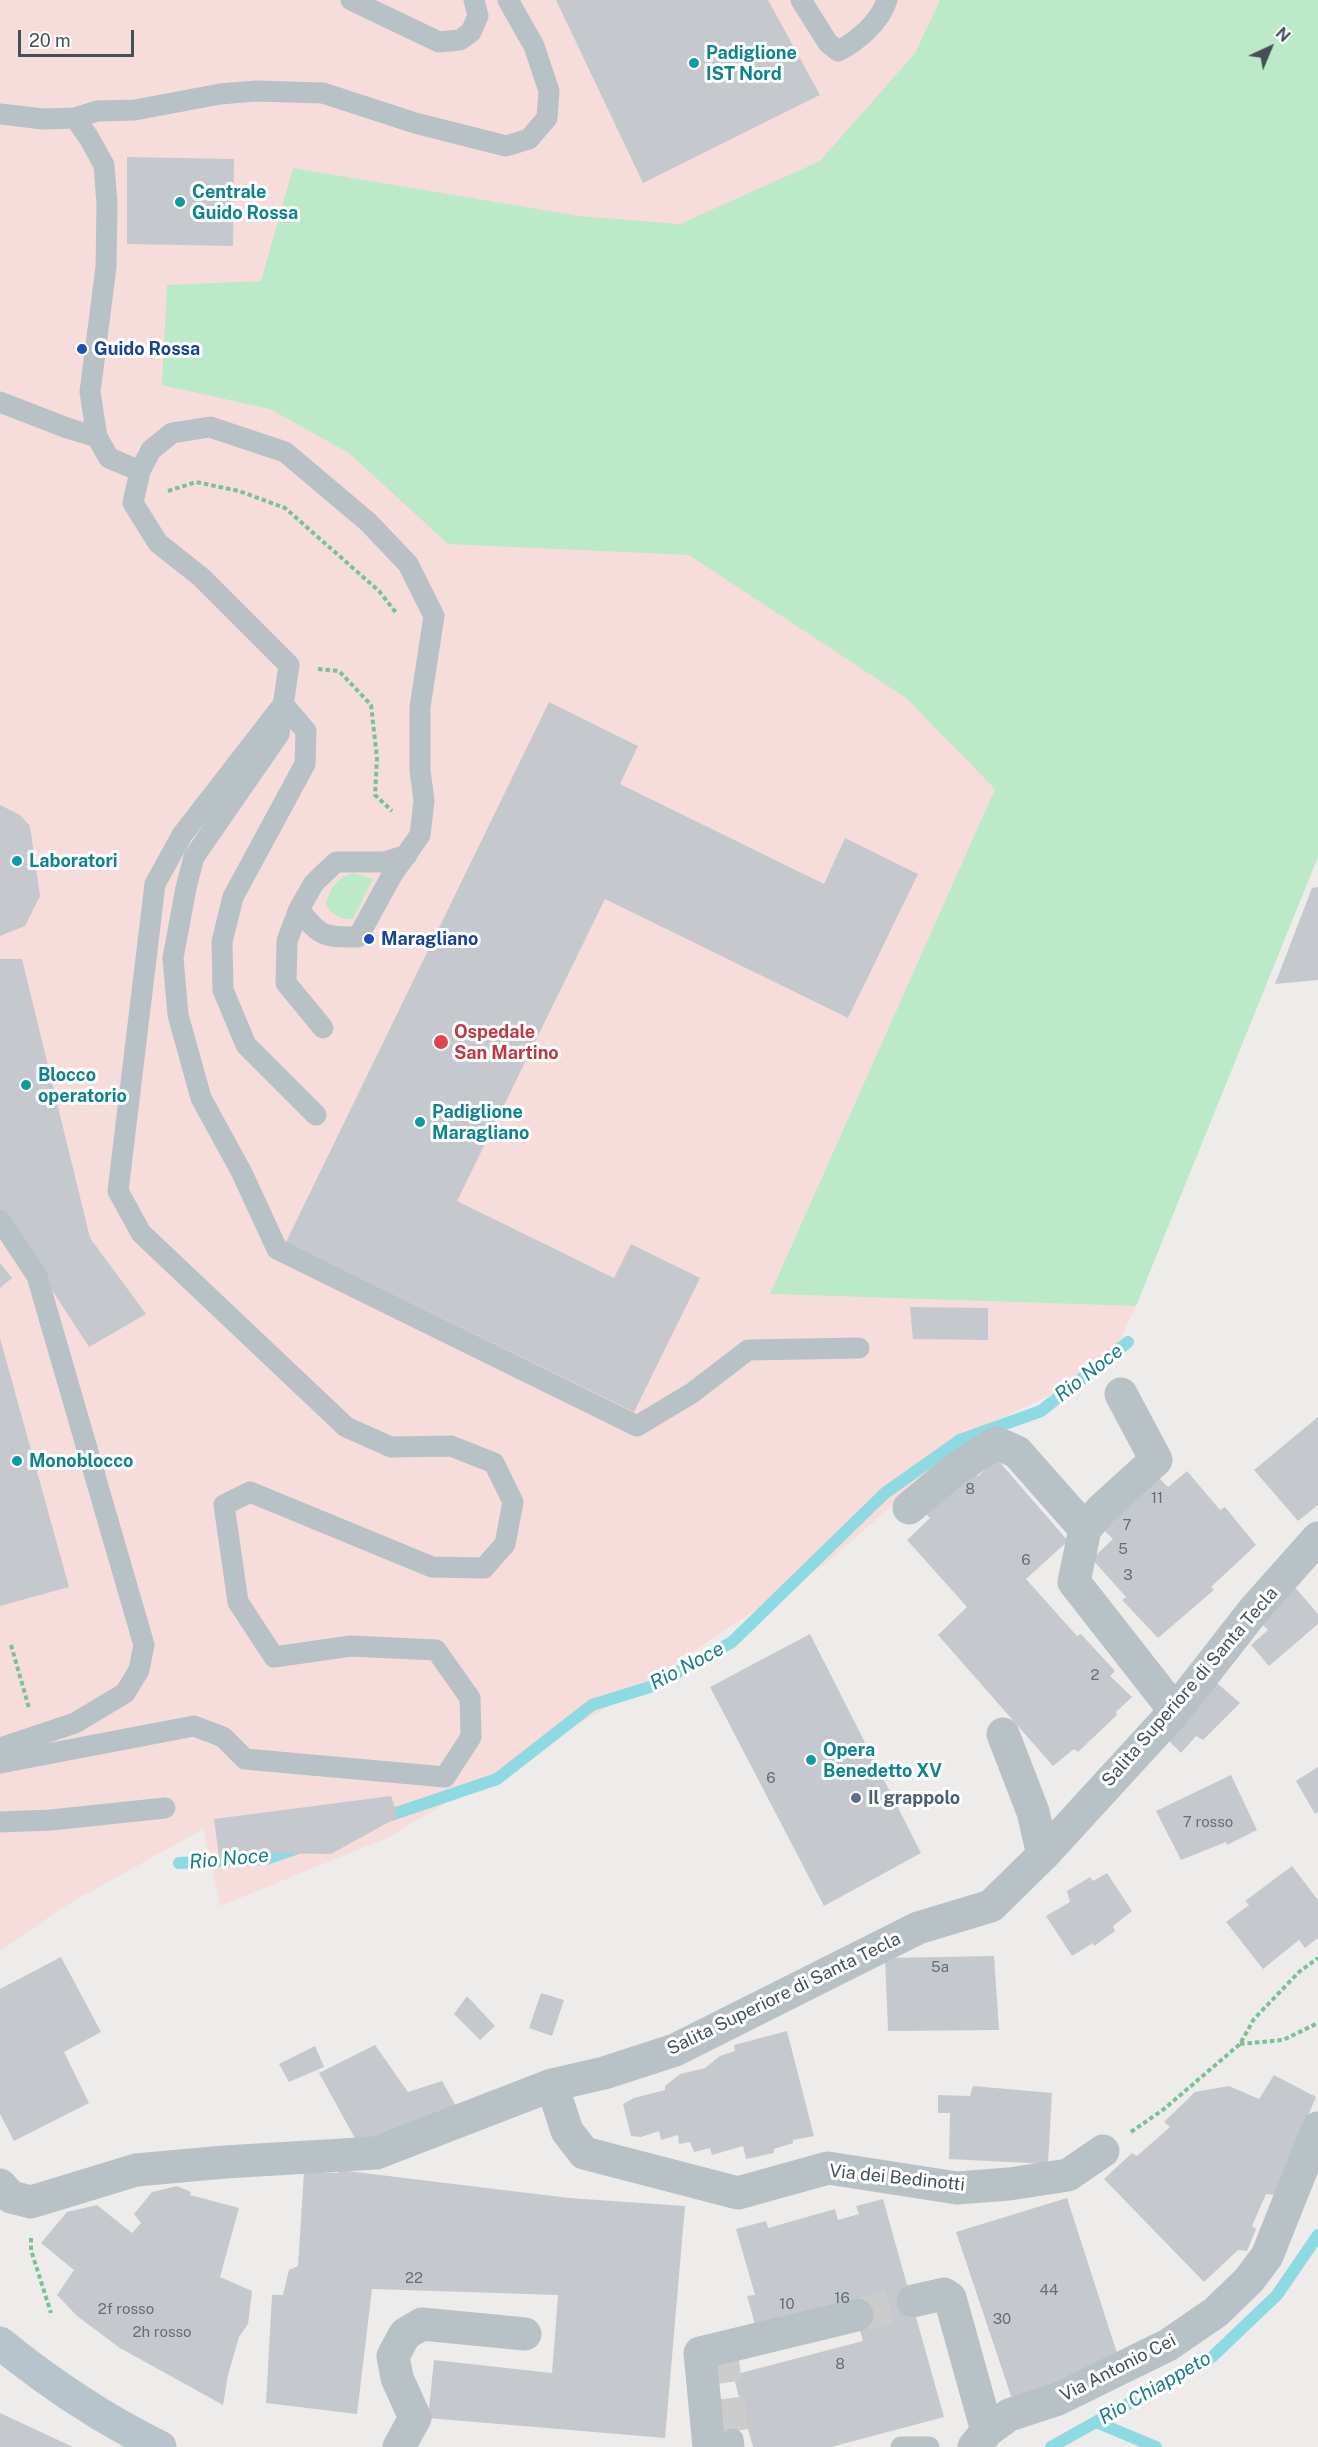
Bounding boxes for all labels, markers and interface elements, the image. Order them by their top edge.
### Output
scale bar [21,18,136,56]
north arrow [1240,18,1300,78]
text: N [1272,24,1294,46]
text: 20 m [29,30,71,51]
place label: Padiglione IST Nord [706,42,797,84]
marker: Padiglione IST Nord [687,56,701,70]
place label: Centrale Guido Rossa [192,181,298,224]
marker: Centrale Guido Rossa [173,195,187,209]
place label: Guido Rossa [94,338,200,360]
marker: Guido Rossa [75,342,89,356]
place label: Laboratori [29,850,118,872]
marker: Laboratori [10,854,24,868]
place label: Maragliano [381,928,478,950]
marker: Maragliano [362,932,376,946]
place label: Ospedale San Martino [454,1021,559,1064]
marker: Ospedale San Martino [432,1033,450,1051]
place label: Blocco operatorio [38,1064,127,1106]
marker: Blocco operatorio [19,1078,33,1092]
place label: Padiglione Maragliano [432,1101,529,1144]
marker: Padiglione Maragliano [413,1115,427,1129]
water label: Rio Noce [1050,1339,1128,1407]
place label: Monoblocco [29,1450,133,1472]
marker: Monoblocco [10,1454,24,1468]
house number: 8 [965,1480,975,1498]
house number: 11 [1151,1489,1163,1507]
house number: 7 [1122,1516,1132,1534]
house number: 5 [1118,1540,1128,1558]
house number: 6 [1021,1551,1031,1569]
house number: 3 [1123,1566,1133,1584]
street label: Salita Superiore di Santa Tecla [1097,1583,1283,1791]
water label: Rio Noce [646,1637,728,1695]
house number: 2 [1091,1666,1099,1684]
place label: Opera Benedetto XV [823,1739,942,1782]
marker: Opera Benedetto XV [804,1753,818,1767]
house number: 6 [766,1769,776,1787]
place label: Il grappolo [868,1787,960,1809]
marker: Il grappolo [849,1791,863,1805]
house number: 7 rosso [1183,1813,1233,1831]
water label: Rio Noce [188,1844,270,1874]
street label: Salita Superiore di Santa Tecla [664,1928,904,2060]
house number: 5a [931,1958,949,1976]
street label: Via dei Bedinotti [828,2160,966,2196]
house number: 22 [405,2269,423,2287]
house number: 44 [1040,2281,1058,2299]
house number: 16 [834,2289,850,2307]
house number: 10 [779,2295,795,2313]
house number: 2f rosso [98,2300,154,2318]
house number: 30 [993,2310,1011,2328]
house number: 2h rosso [132,2323,192,2341]
street label: Via Antonio Cei [1057,2330,1179,2406]
water label: Rio Chiappeto [1095,2346,1215,2430]
house number: 8 [835,2355,845,2373]

